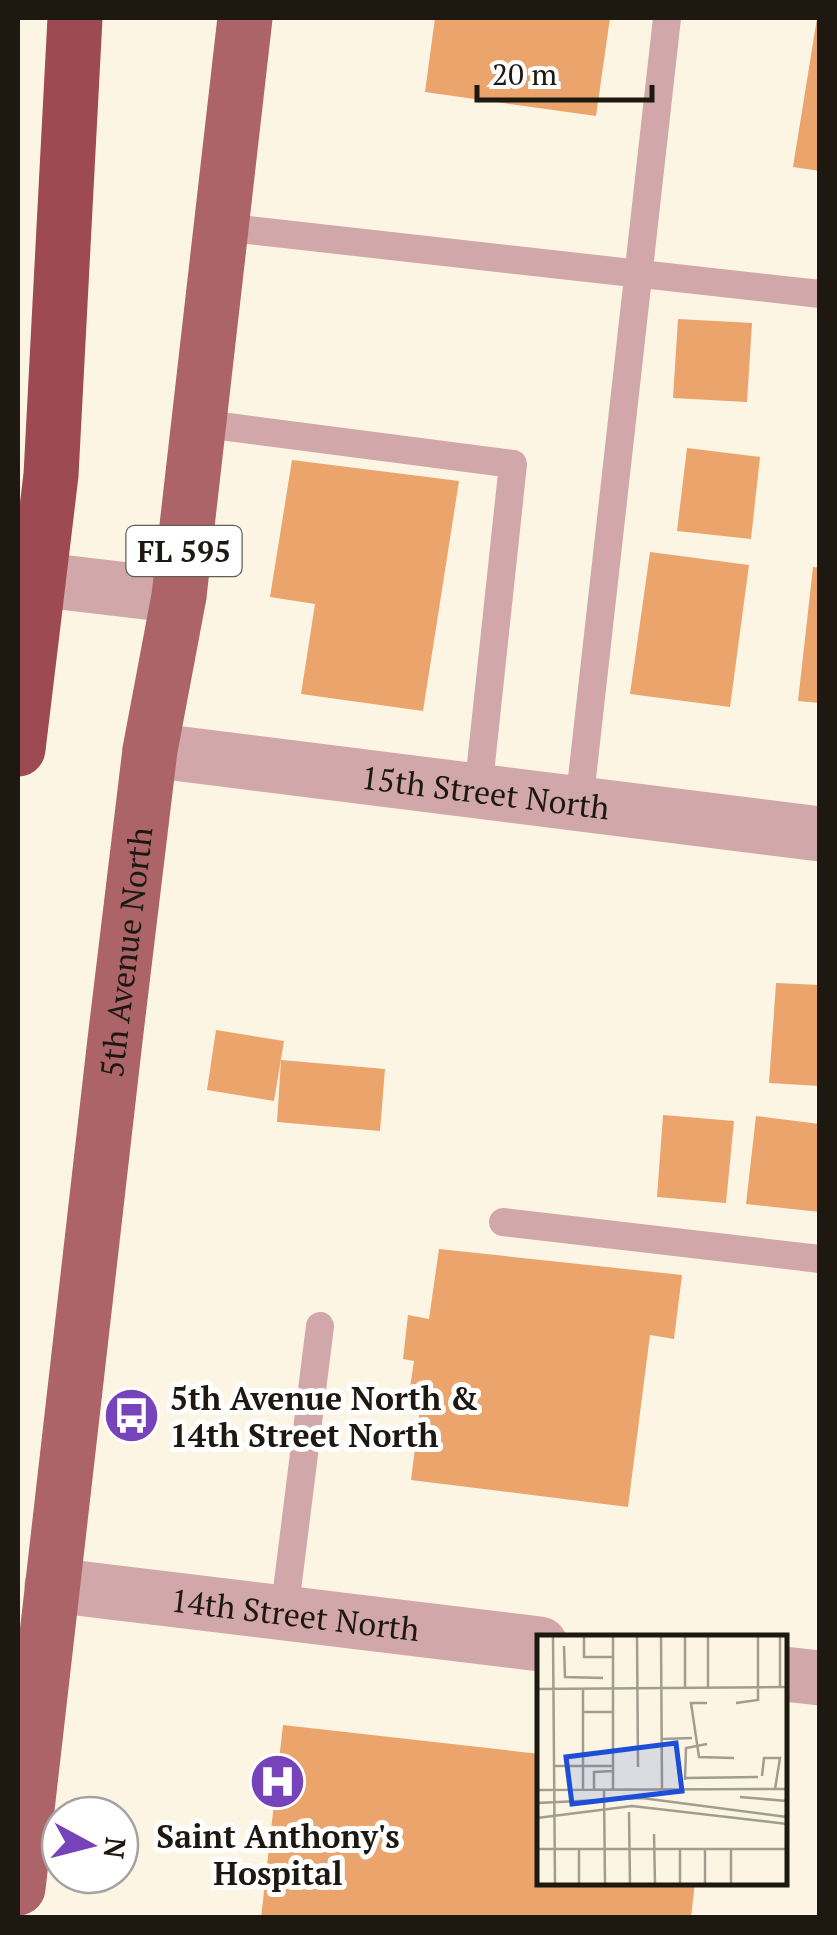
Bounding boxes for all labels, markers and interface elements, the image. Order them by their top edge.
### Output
scale bar [477,40,652,102]
text: 20 m [492,54,557,94]
road number: FL 595 [126,526,242,576]
street label: 15th Street North [359,756,612,828]
street label: 5th Avenue North [90,825,162,1079]
place label: 5th Avenue North & 14th Street North [170,1377,478,1456]
bus stop icon: 5th Avenue North & 14th Street North [101,1386,161,1446]
street label: 14th Street North [169,1579,422,1650]
inset map [537,1635,787,1885]
hospital icon: Saint Anthony's Hospital [248,1752,308,1812]
north arrow [40,1795,140,1895]
place label: Saint Anthony's Hospital [156,1815,400,1894]
text: N [96,1835,135,1861]

